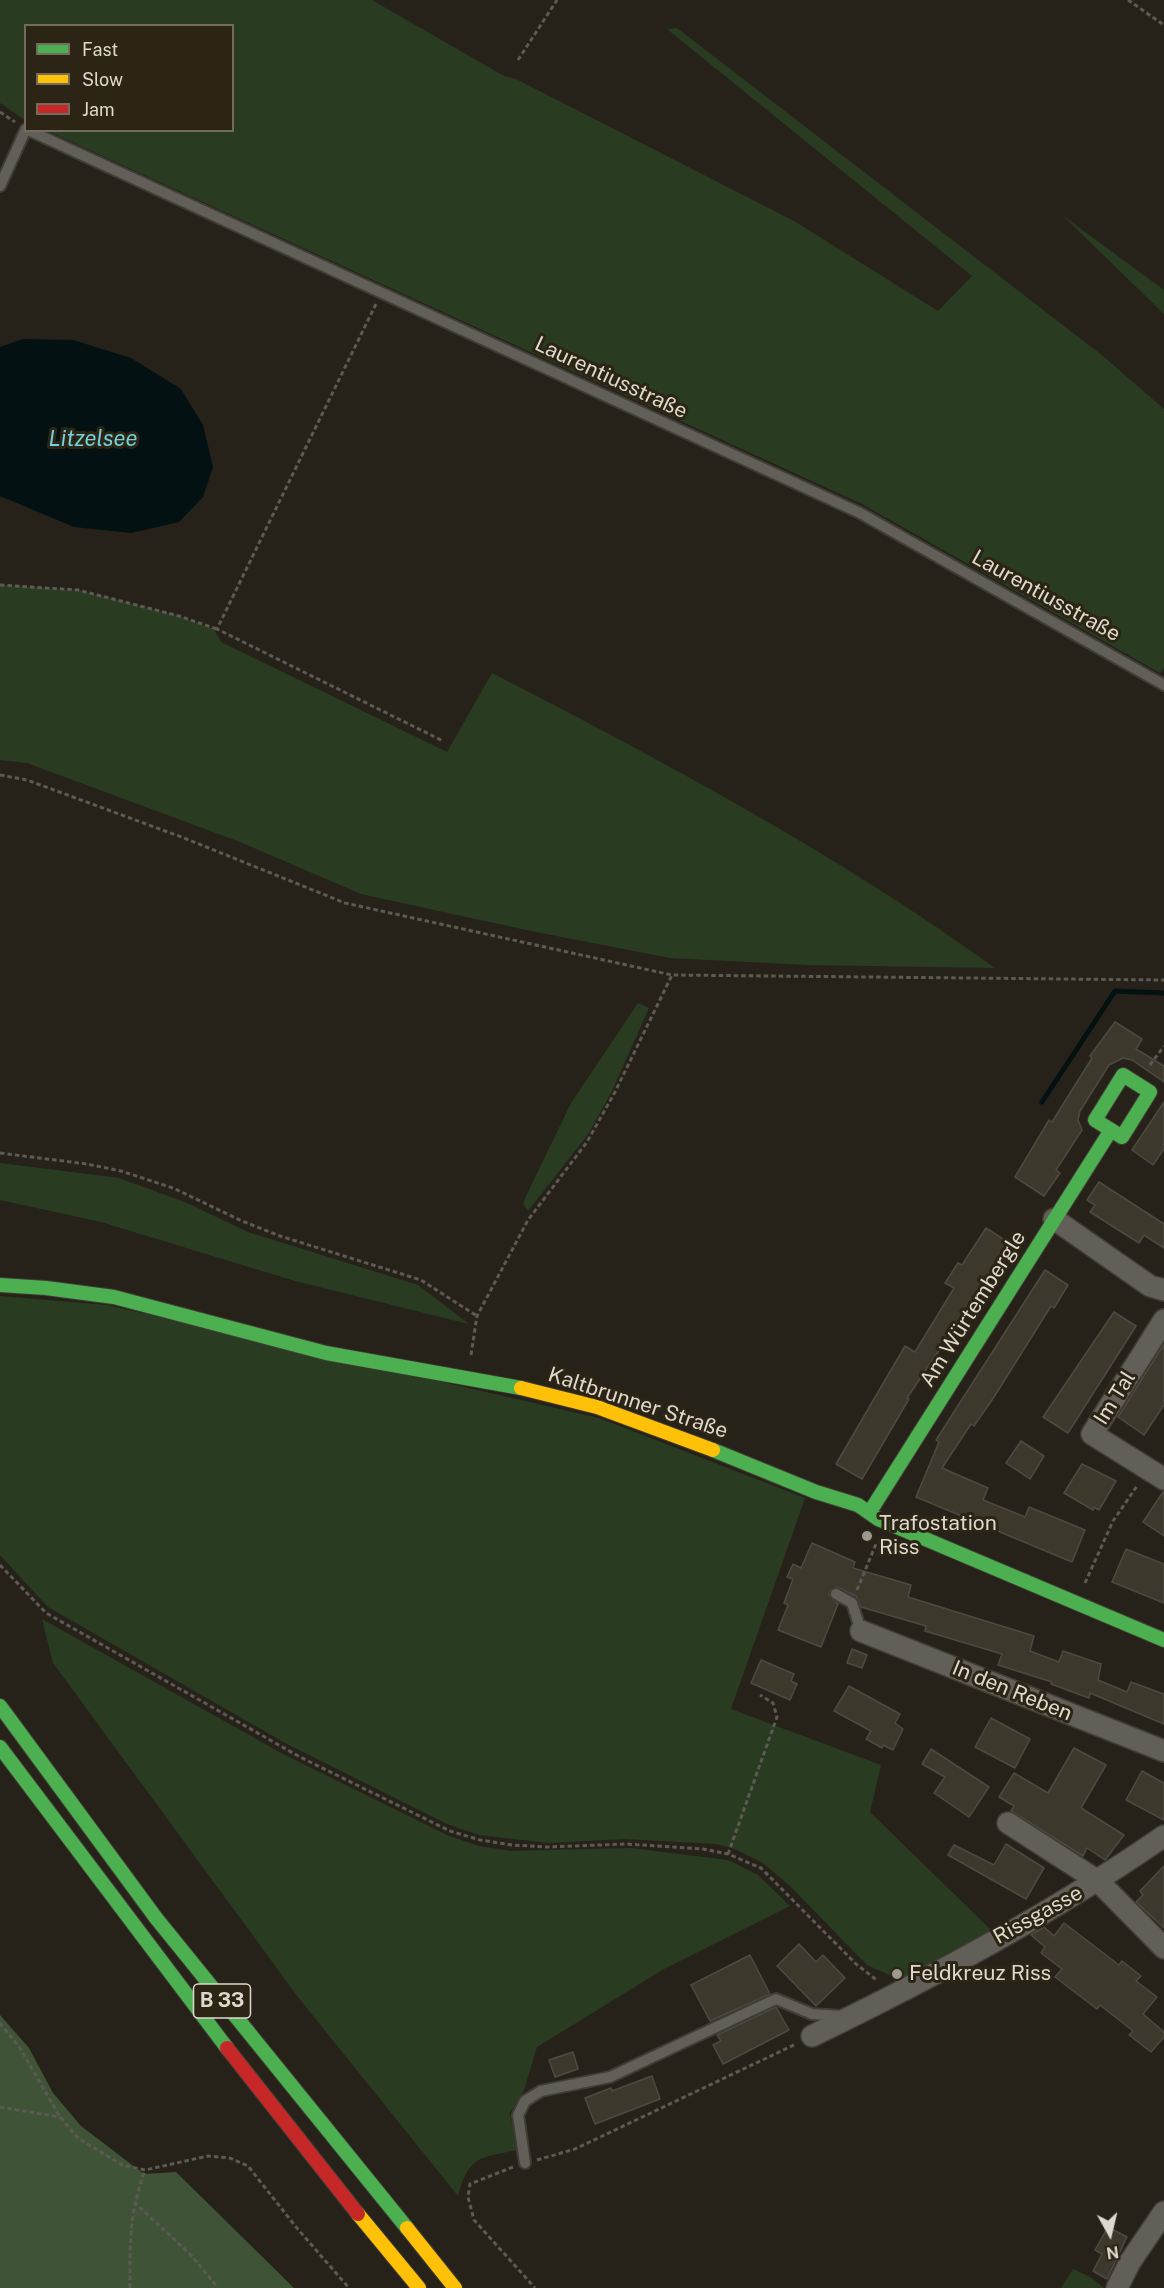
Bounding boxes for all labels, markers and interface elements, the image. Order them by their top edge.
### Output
legend [24,24,234,132]
text: Fast [82,39,118,60]
text: Slow [82,69,123,90]
text: Jam [82,99,115,120]
street label: Laurentiusstraße [531,332,691,424]
water label: Litzelsee [49,426,137,452]
street label: Laurentiusstraße [967,545,1125,647]
street label: Am Würtembergle [915,1226,1031,1392]
street label: Kaltbrunner Straße [545,1362,731,1444]
street label: Im Tal [1089,1367,1141,1429]
place label: Trafostation Riss [879,1511,997,1561]
marker: Trafostation Riss [860,1529,874,1543]
street label: In den Reben [948,1656,1076,1726]
street label: Rissgasse [989,1880,1087,1950]
place label: Feldkreuz Riss [909,1961,1051,1987]
marker: Feldkreuz Riss [890,1967,904,1981]
road number: B 33 [194,1984,250,2018]
north arrow [1080,2204,1140,2264]
text: N [1105,2242,1120,2263]

